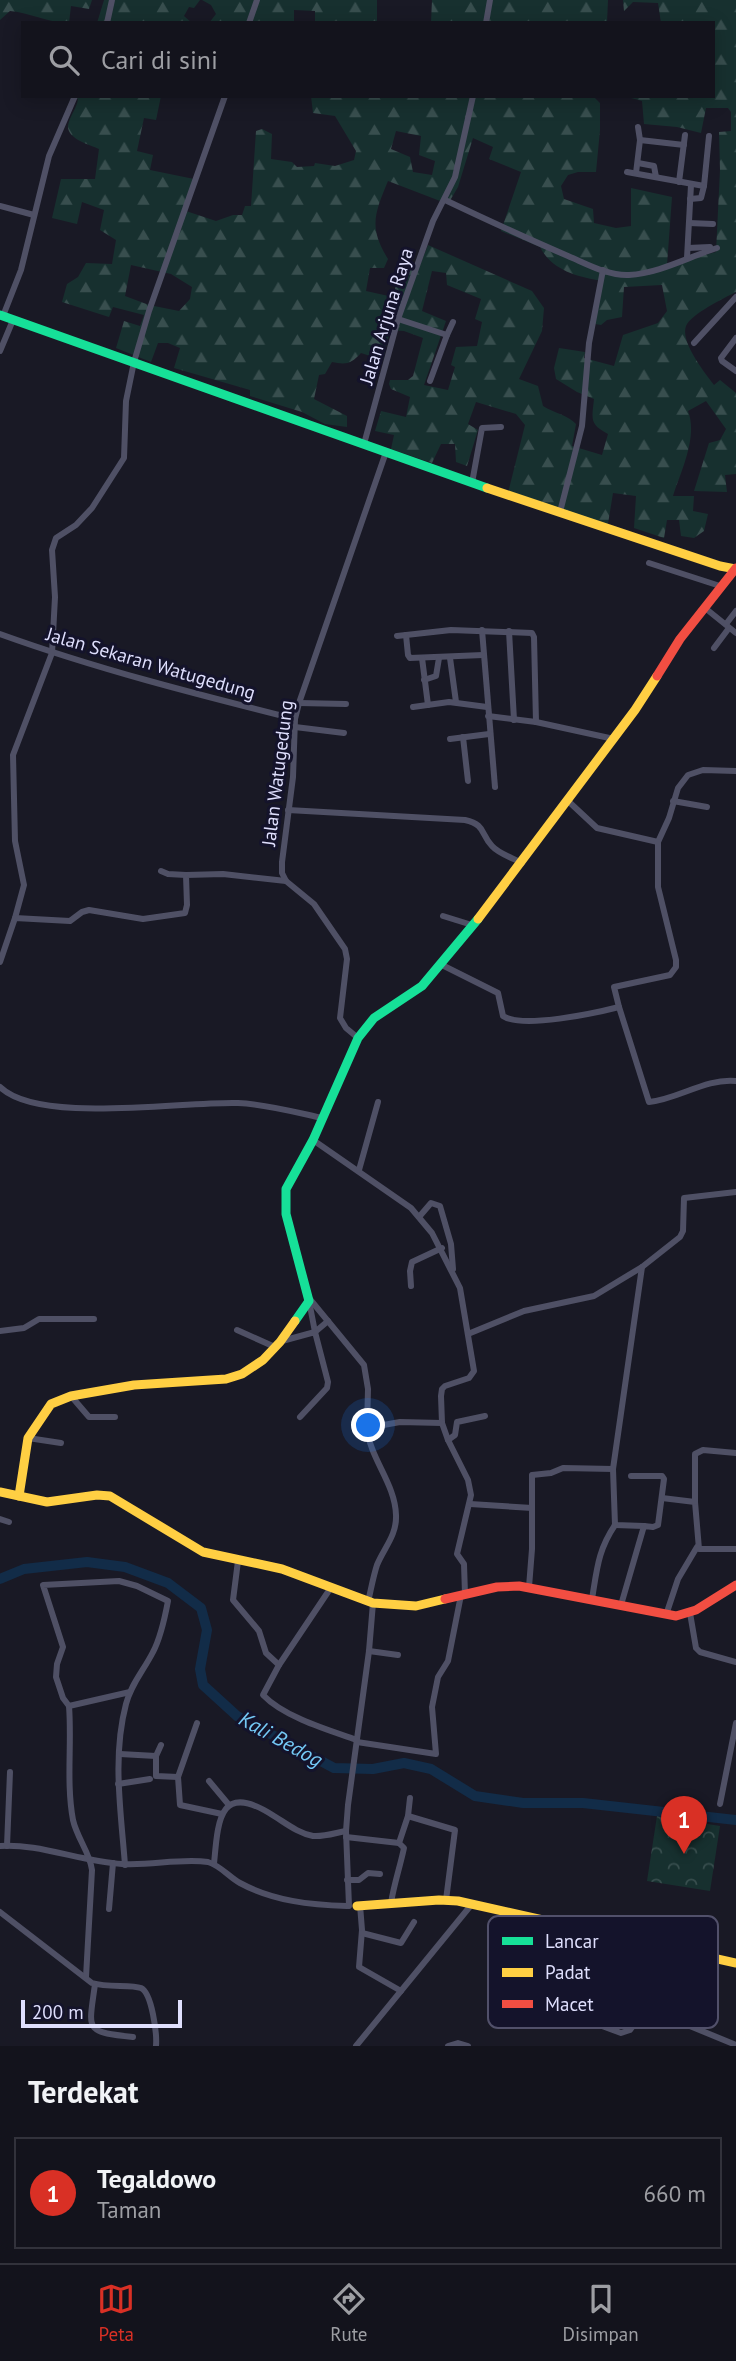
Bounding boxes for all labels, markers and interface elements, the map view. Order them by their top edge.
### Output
search box [21,21,715,98]
icon: search [45,41,83,79]
text: Cari di sini [101,43,218,76]
street label: Jalan Arjuna Raya [354,245,418,388]
street label: Jalan Sekaran Watugedung [43,621,258,704]
street label: Jalan Watugedung [256,699,298,848]
your location [351,1408,385,1442]
water label: Kali Bedog [234,1705,328,1773]
pin: 1 [661,1796,707,1854]
legend [488,1916,718,2028]
text: Lancar [545,1929,599,1953]
text: Padat [545,1960,591,1984]
text: Macet [545,1992,594,2016]
scale bar [21,1997,182,2029]
text: 200 m [32,2000,84,2024]
text: Terdekat [28,2072,138,2111]
text: Tegaldowo [97,2162,216,2195]
text: 1 [46,2179,60,2208]
text: 660 m [644,2179,706,2208]
text: Taman [97,2195,161,2224]
tab: Peta [97,2280,135,2346]
tab: Rute [330,2280,368,2346]
tab: Disimpan [563,2280,639,2346]

